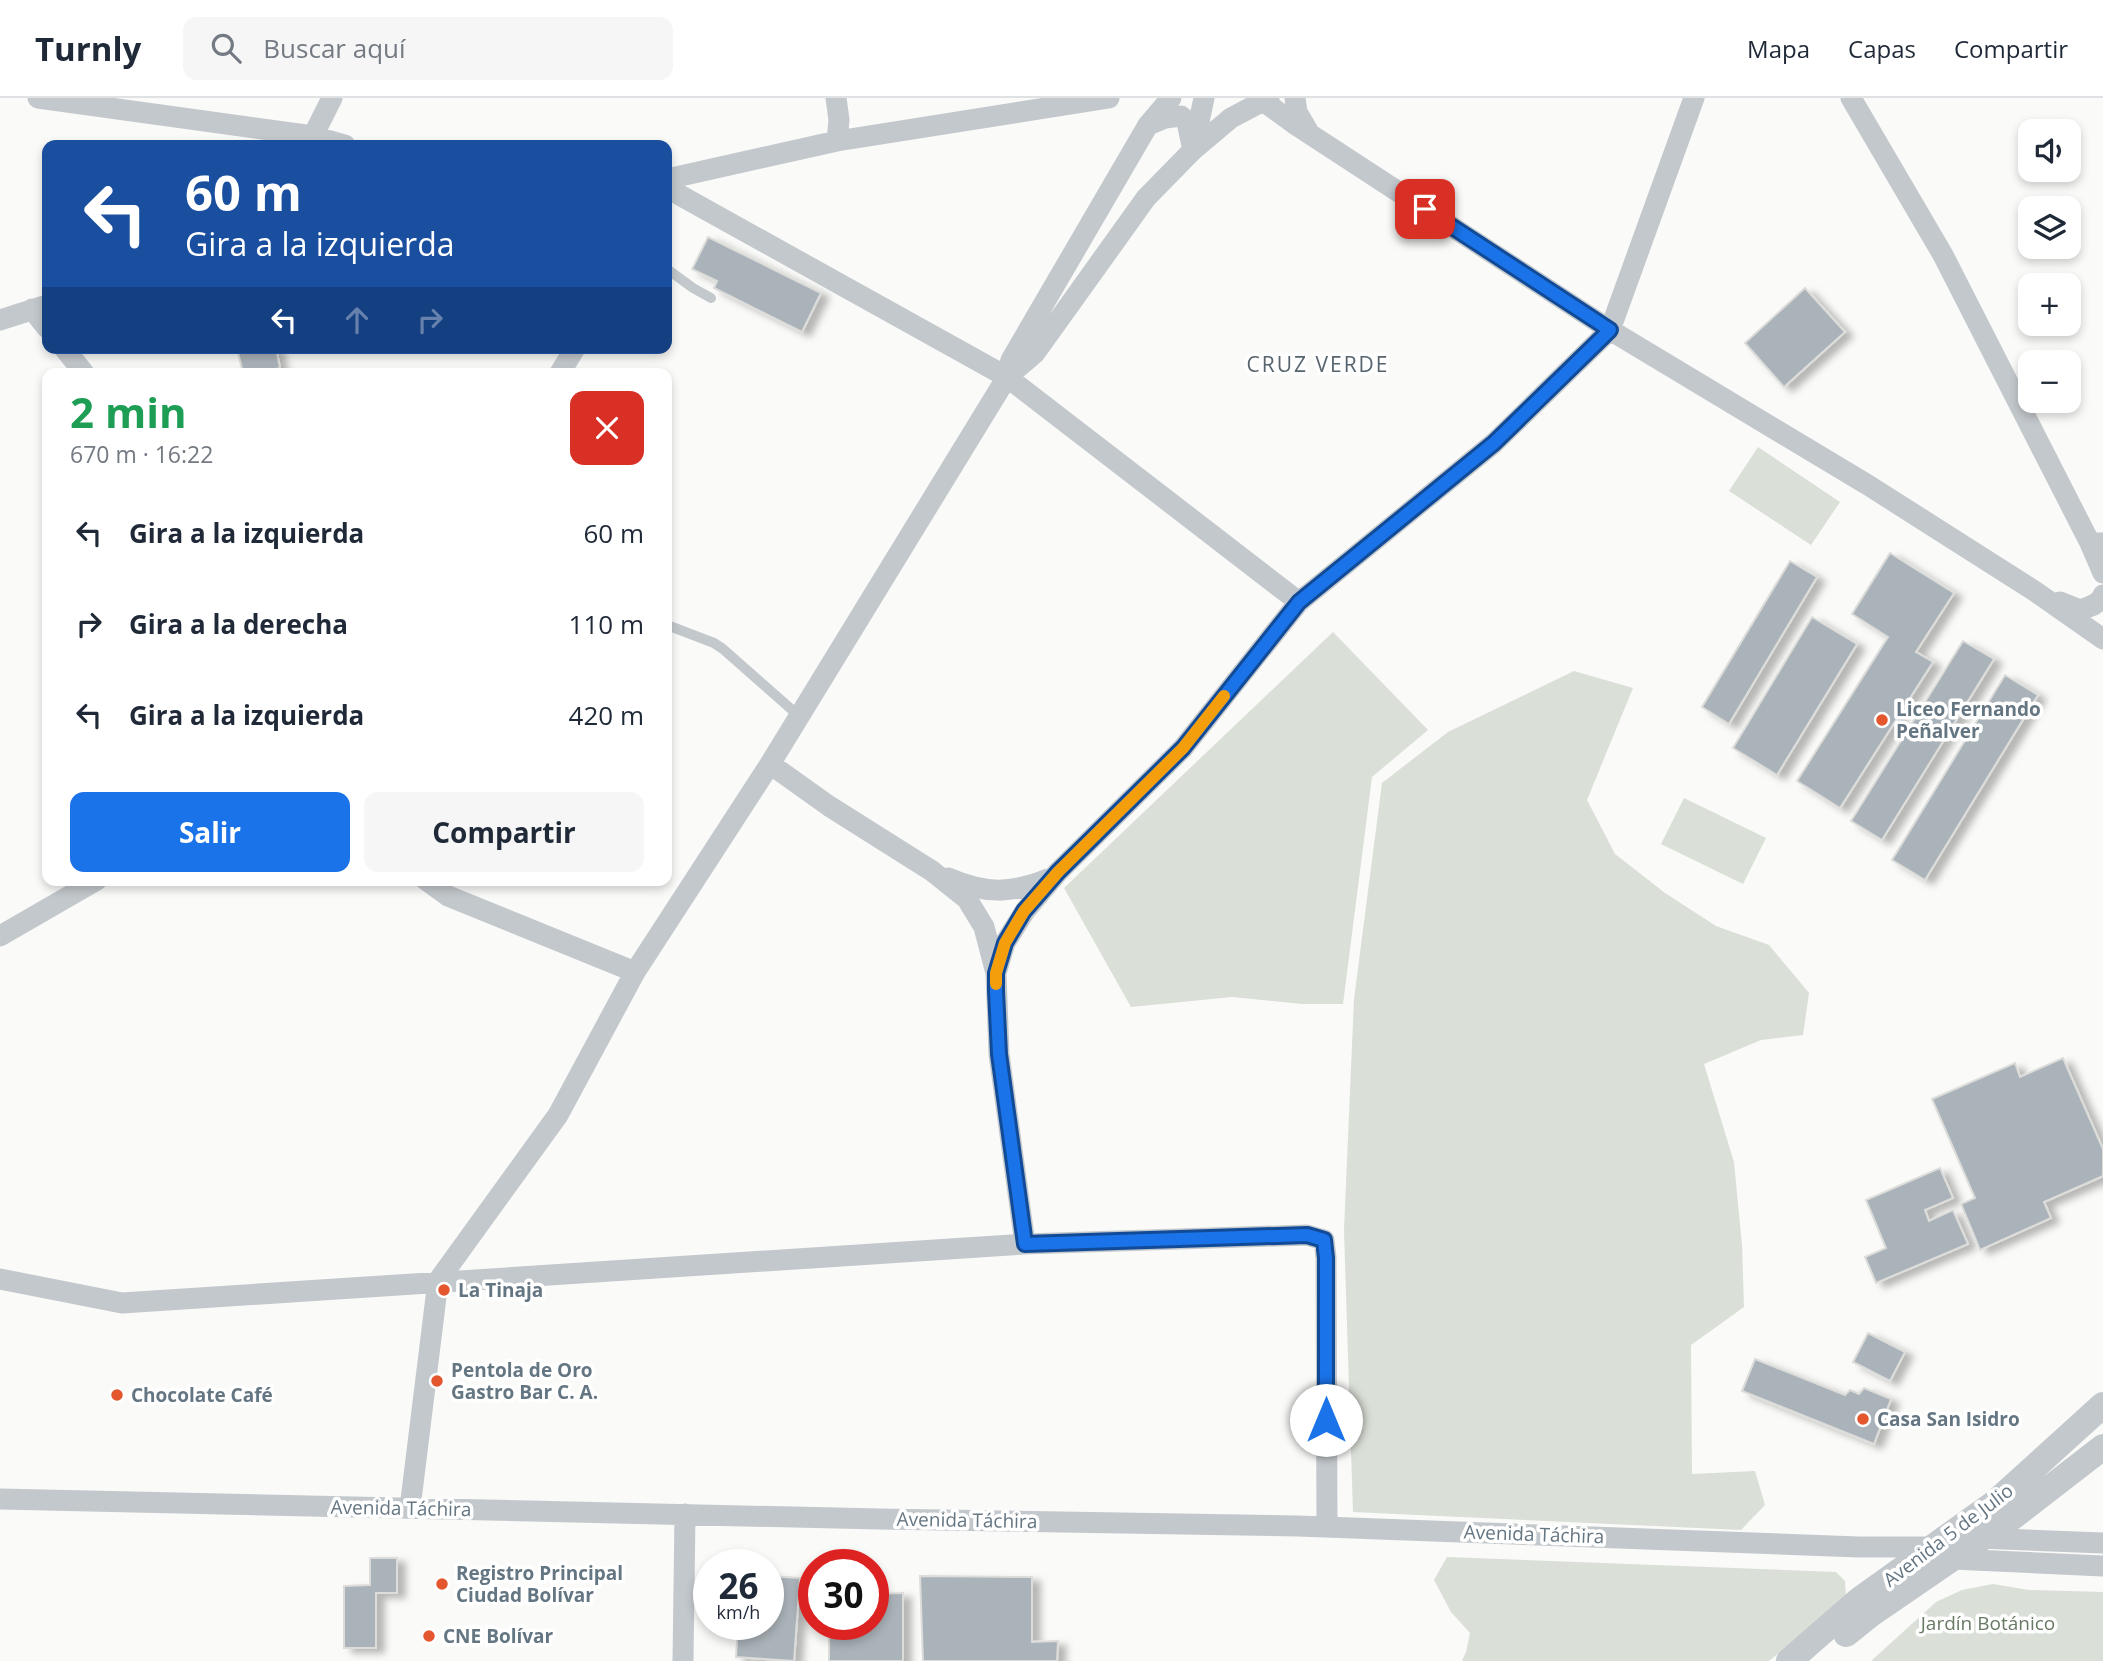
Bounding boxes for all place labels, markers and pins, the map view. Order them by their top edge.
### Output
pin [1395,179,1455,239]
place label: Liceo Fernando Peñalver [1896,696,2041,744]
marker: Liceo Fernando Peñalver [1874,712,1890,728]
place label: La Tinaja [458,1277,543,1303]
marker: La Tinaja [436,1282,452,1298]
place label: Pentola de Oro Gastro Bar C. A. [451,1357,598,1405]
marker: Pentola de Oro Gastro Bar C. A. [429,1373,445,1389]
place label: Chocolate Café [131,1382,273,1408]
marker: Chocolate Café [109,1387,125,1403]
place label: Casa San Isidro [1877,1406,2020,1432]
marker: Casa San Isidro [1855,1411,1871,1427]
place label: Registro Principal Ciudad Bolívar [456,1560,623,1608]
marker: Registro Principal Ciudad Bolívar [434,1576,450,1592]
place label: CNE Bolívar [443,1623,554,1649]
marker: CNE Bolívar [421,1628,437,1644]

